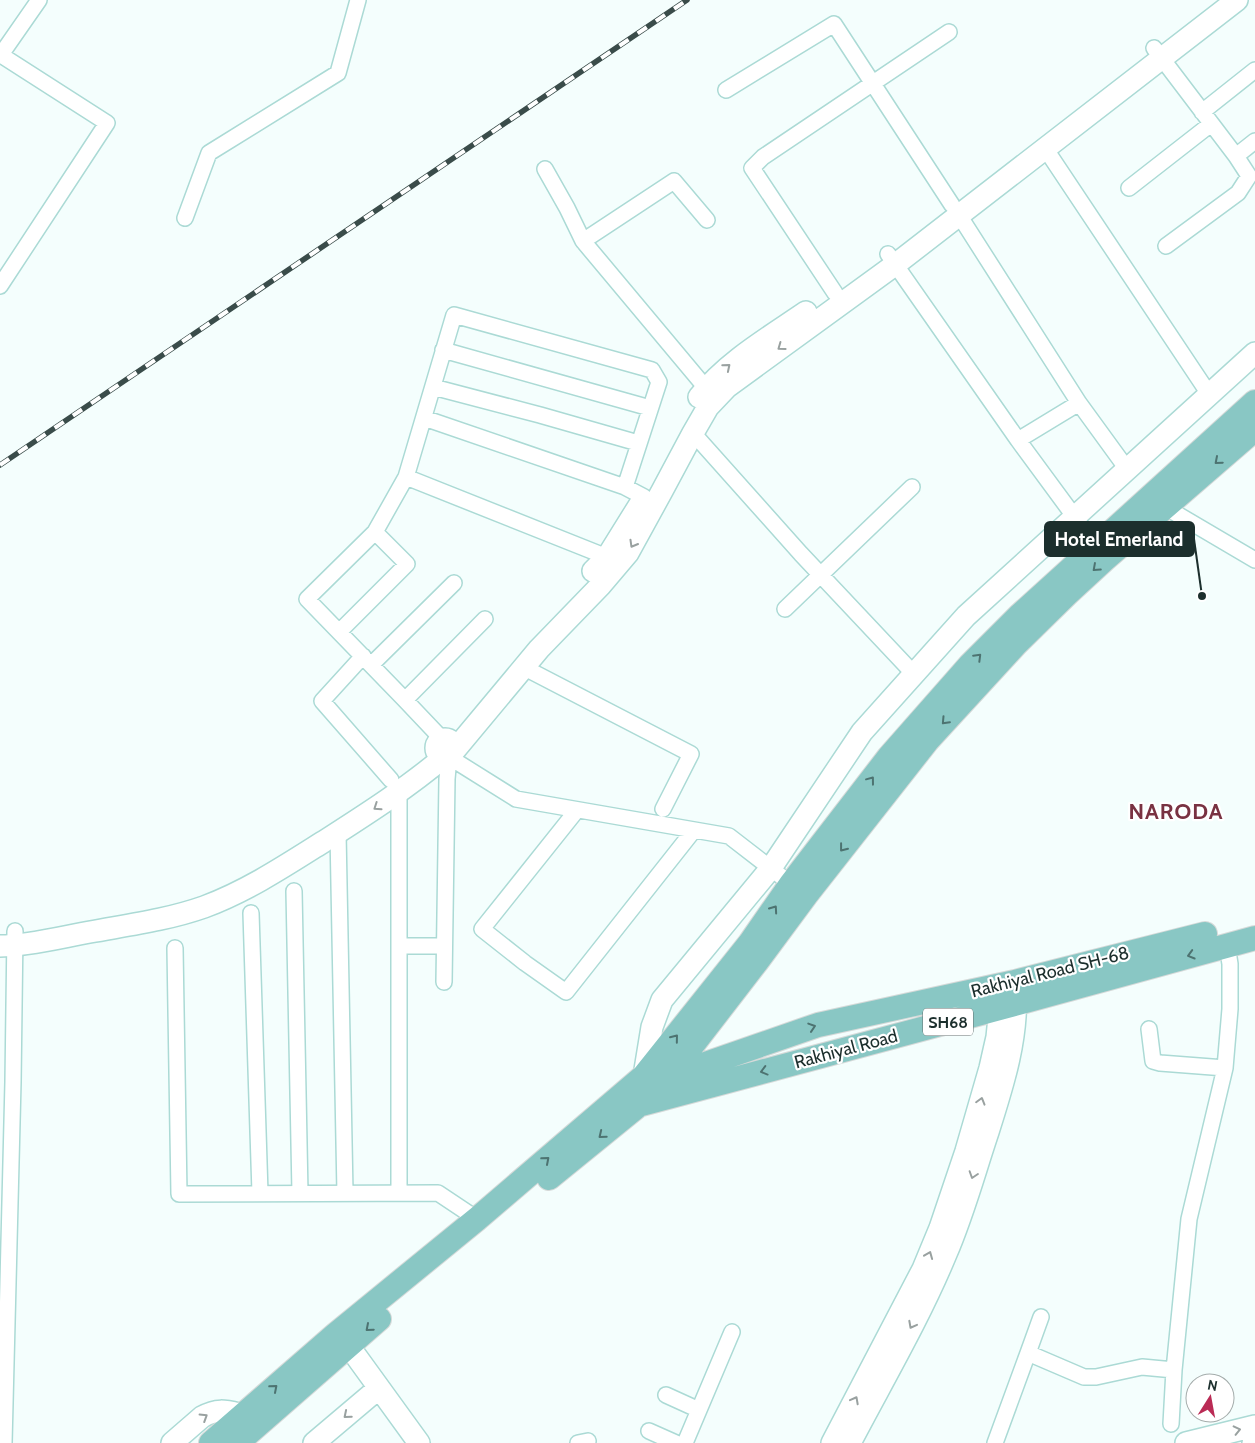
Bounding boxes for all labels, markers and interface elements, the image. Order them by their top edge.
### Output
one-way arrow [777,341,786,351]
one-way arrow [721,365,730,373]
one-way arrow [1215,456,1224,465]
callout: Hotel Emerland [1045,522,1194,556]
text: Hotel Emerland [1055,528,1183,551]
one-way arrow [629,538,639,547]
one-way arrow [1092,562,1101,571]
one-way arrow [972,654,981,663]
one-way arrow [942,715,951,724]
one-way arrow [866,777,874,786]
district label: NARODA [1128,798,1224,825]
one-way arrow [373,801,382,811]
one-way arrow [840,842,849,851]
one-way arrow [768,906,776,915]
street label: Rakhiyal Road SH-68 [969,942,1131,1002]
one-way arrow [1187,949,1196,959]
road number: SH68 [923,1009,973,1036]
one-way arrow [807,1023,816,1033]
street label: Rakhiyal Road [792,1025,900,1073]
one-way arrow [669,1035,677,1044]
one-way arrow [760,1065,769,1075]
one-way arrow [975,1098,985,1106]
one-way arrow [599,1129,608,1138]
one-way arrow [540,1157,549,1166]
one-way arrow [969,1170,979,1178]
one-way arrow [922,1251,933,1260]
one-way arrow [909,1320,919,1329]
one-way arrow [366,1322,375,1331]
north arrow [1185,1373,1235,1423]
text: N [1206,1375,1219,1395]
one-way arrow [268,1385,277,1394]
one-way arrow [849,1396,859,1405]
one-way arrow [343,1410,352,1419]
one-way arrow [199,1414,208,1424]
one-way arrow [1233,1425,1242,1436]

